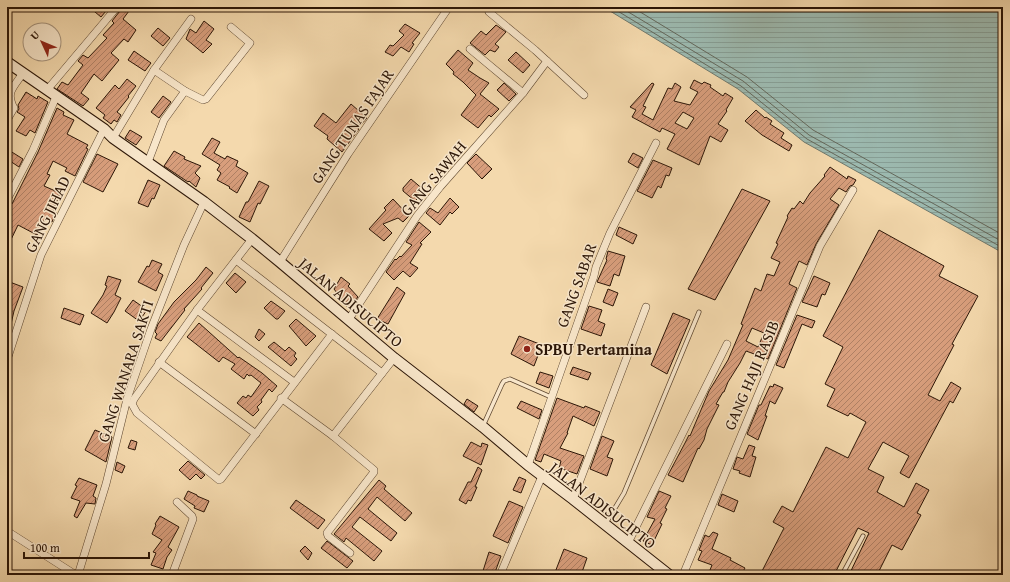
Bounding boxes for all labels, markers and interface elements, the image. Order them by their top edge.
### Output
north arrow [22,22,62,62]
text: U [26,26,44,43]
street label: GANG TUNAS FAJAR [305,63,400,188]
street label: GANG SAWAH [394,135,472,221]
street label: GANG JIHAD [18,171,76,256]
street label: GANG SABAR [550,239,603,330]
street label: JALAN ADISUCIPTO [292,250,409,353]
street label: GANG WANARA SAKTI [91,297,159,445]
street label: GANG HAJI RASIB [717,316,785,434]
place label: SPBU Pertamina [535,337,653,361]
marker: SPBU Pertamina [522,344,532,354]
street label: JALAN ADISUCIPTO [543,454,662,555]
scale bar [24,534,149,560]
text: 100 m [30,539,60,556]

